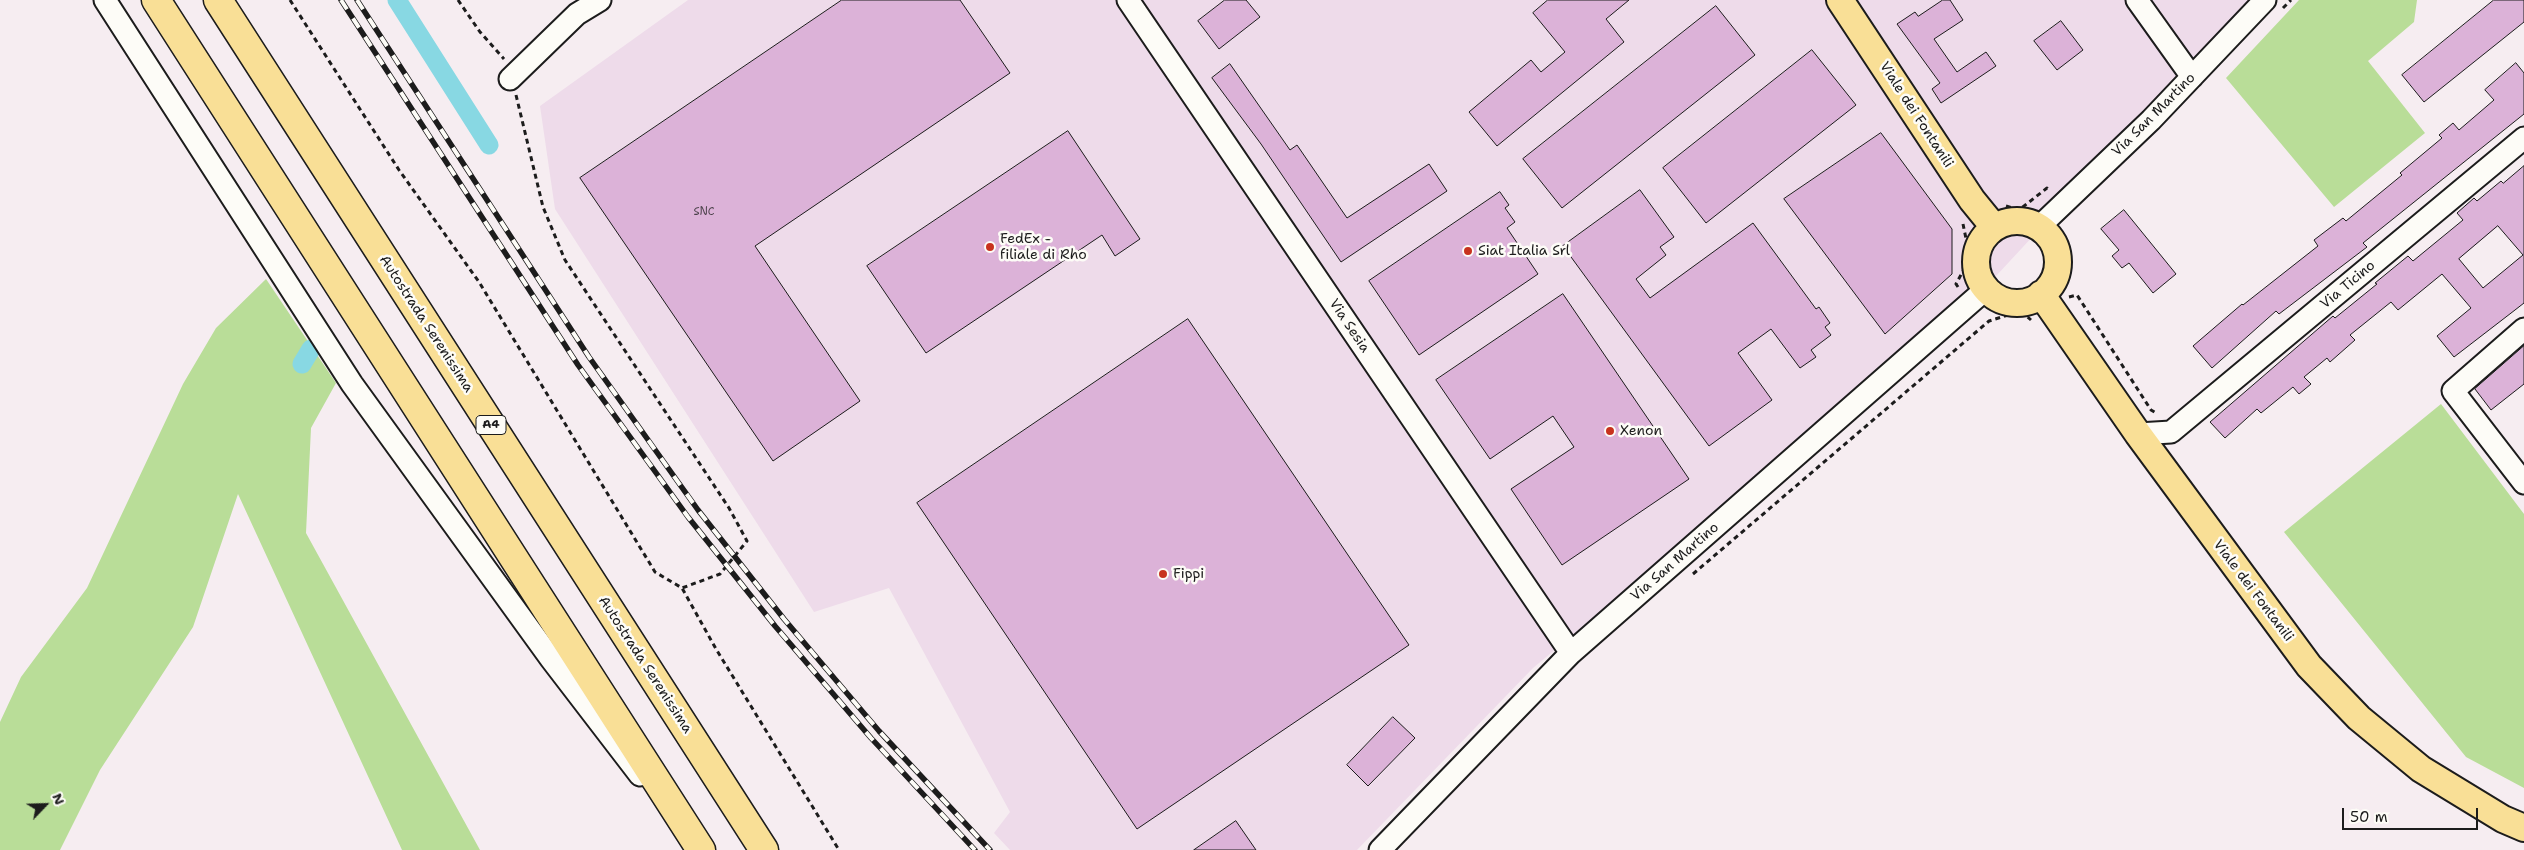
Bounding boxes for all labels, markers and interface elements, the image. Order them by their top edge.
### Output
street label: Viale dei Fontanili [1875,59,1957,171]
street label: Via San Martino [2109,70,2199,160]
house number: SNC [693,205,715,219]
place label: FedEx - filiale di Rho [1000,231,1087,264]
marker: FedEx - filiale di Rho [984,241,996,253]
place label: Siat Italia Srl [1478,243,1570,259]
marker: Siat Italia Srl [1462,245,1474,257]
street label: Autostrada Serenissima [375,252,477,396]
street label: Via Ticino [2317,257,2379,313]
street label: Via Sesia [1325,296,1373,356]
road number: A4 [476,416,506,434]
place label: Xenon [1620,423,1662,439]
marker: Xenon [1604,425,1616,437]
street label: Via San Martino [1628,519,1722,605]
street label: Viale dei Fontanili [2209,537,2297,645]
place label: Fippi [1173,566,1204,582]
marker: Fippi [1157,568,1169,580]
street label: Autostrada Serenissima [594,593,696,737]
north arrow [20,780,70,830]
text: N [48,790,69,808]
scale bar [2344,798,2480,830]
text: 50 m [2350,807,2388,827]

